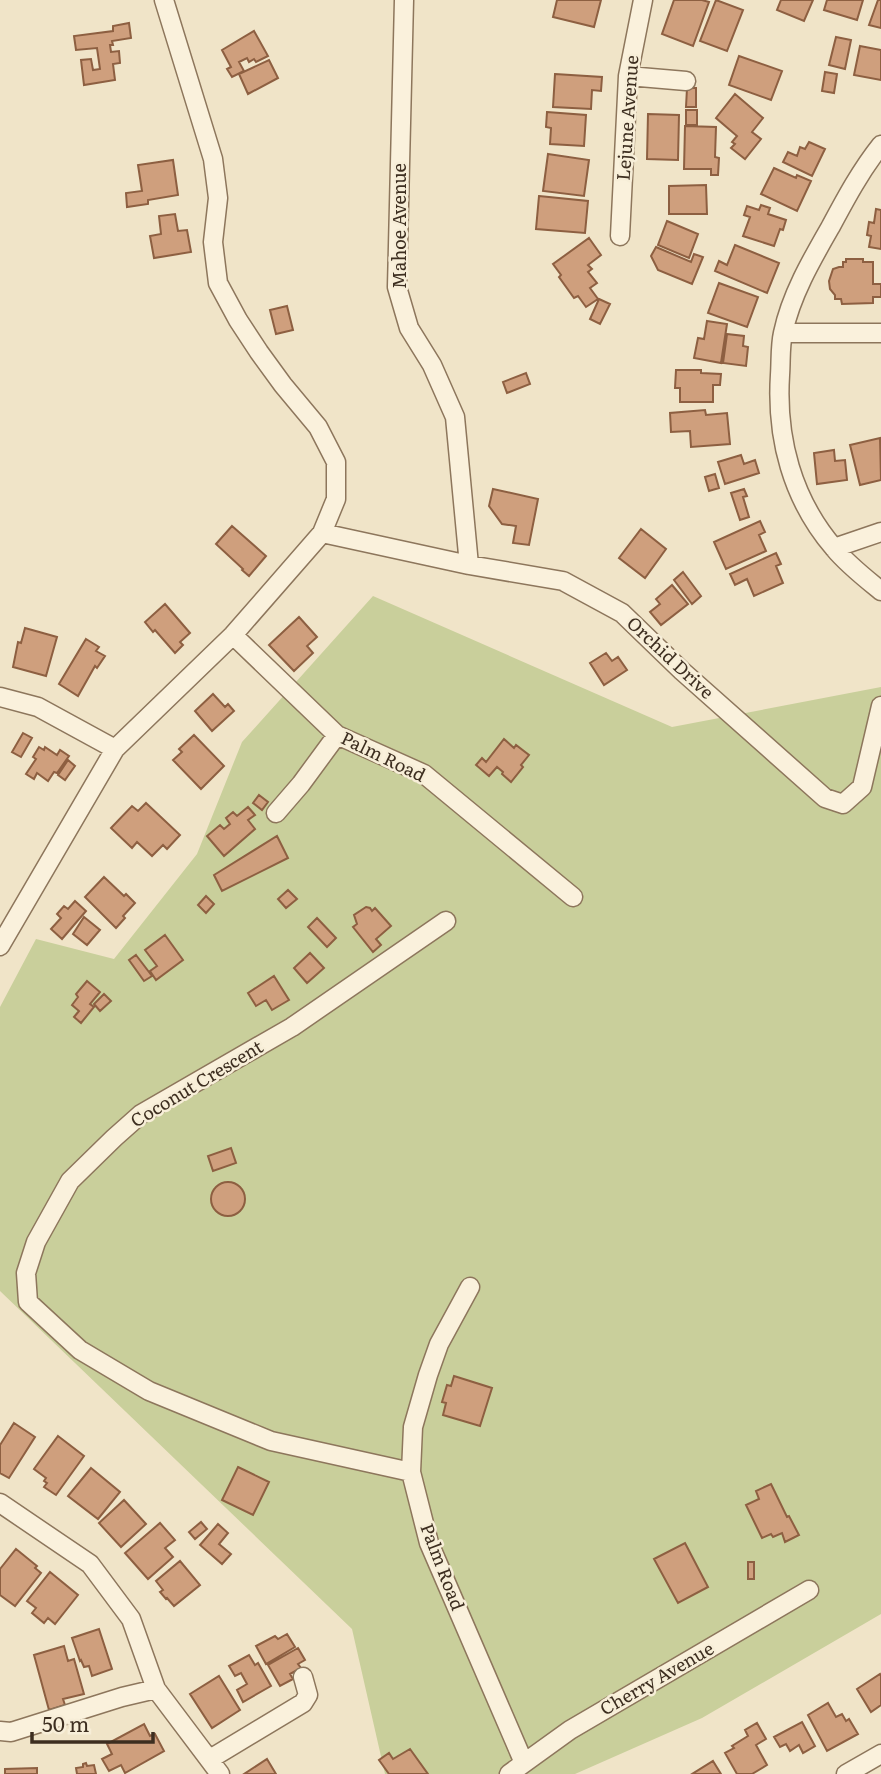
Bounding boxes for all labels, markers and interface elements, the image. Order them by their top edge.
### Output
street label: Lejune Avenue [609,54,644,181]
street label: Mahoe Avenue [385,163,412,289]
street label: Orchid Drive [621,609,721,705]
street label: Palm Road [337,724,431,788]
street label: Coconut Crescent [125,1032,268,1133]
street label: Palm Road [414,1519,472,1614]
street label: Cherry Avenue [594,1634,718,1721]
scale bar [32,1700,152,1744]
text: 50 m [42,1707,89,1738]

